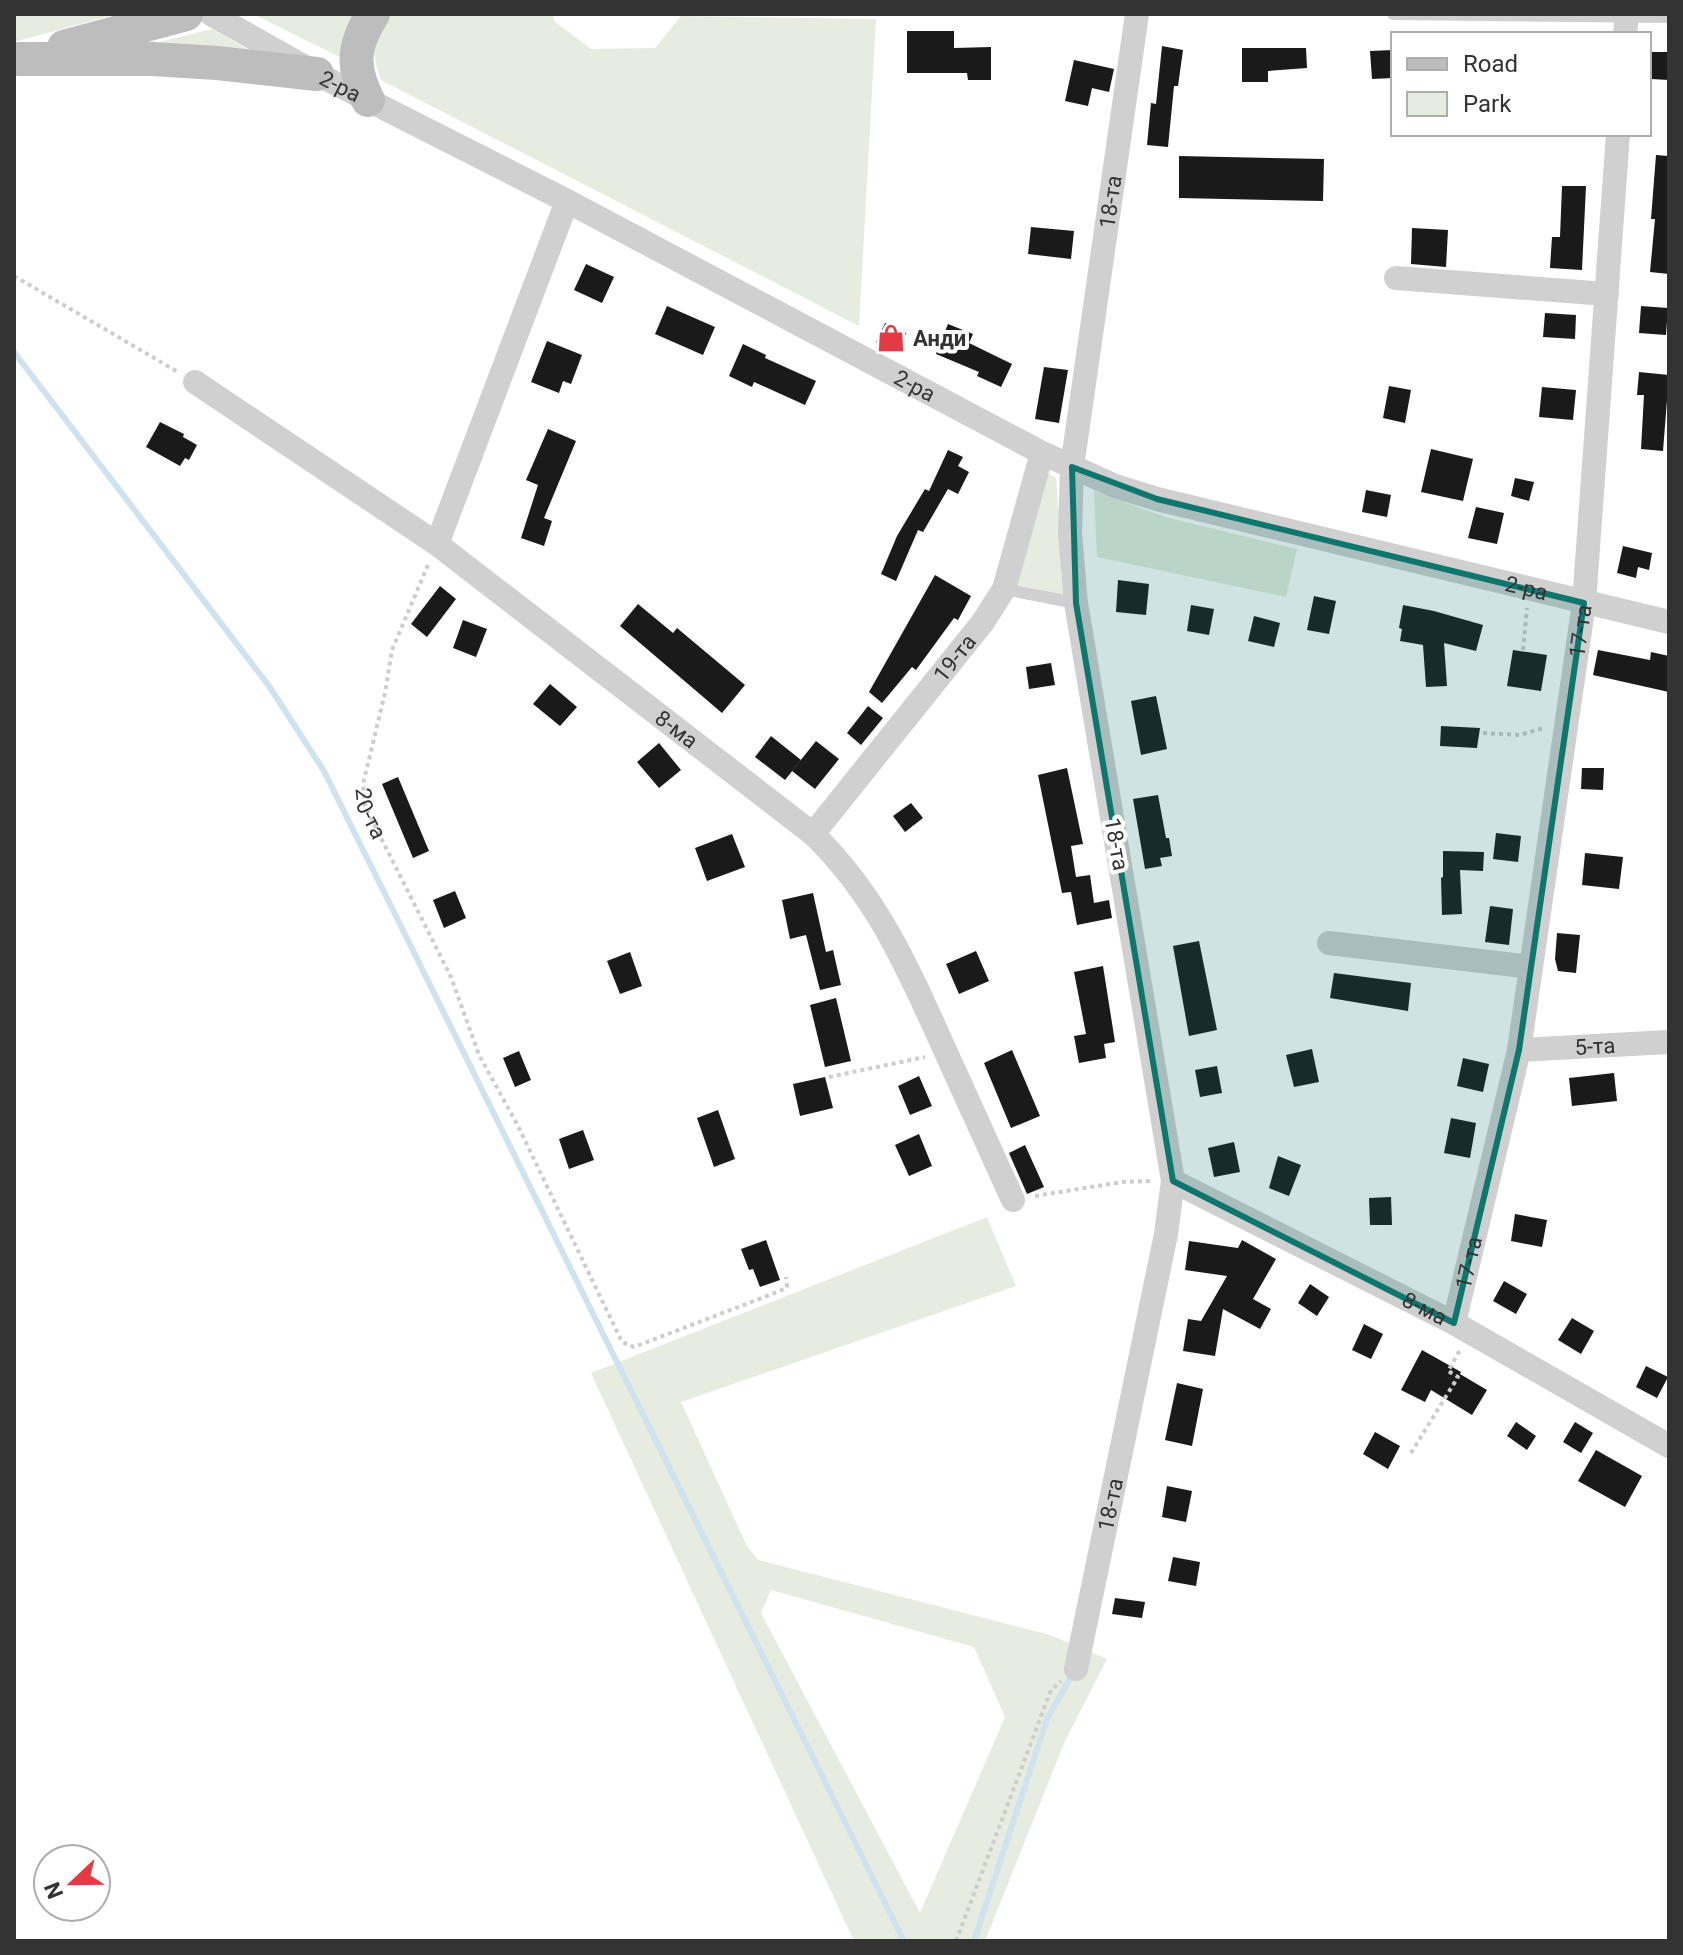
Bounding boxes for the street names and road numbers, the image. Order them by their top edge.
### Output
street label: 2-ра [315,65,365,107]
street label: 18-та [1094,174,1127,230]
street label: 2-ра [890,365,939,407]
street label: 2-ра [1503,571,1550,605]
street label: 17-та [1564,603,1597,659]
street label: 19-та [928,629,981,687]
street label: 8-ма [650,705,703,753]
street label: 20-та [350,787,391,843]
street label: 18-та [1100,816,1133,872]
street label: 5-та [1574,1033,1616,1060]
street label: 17-та [1451,1234,1487,1292]
street label: 8-ма [1398,1287,1451,1330]
street label: 18-та [1093,1476,1128,1533]

